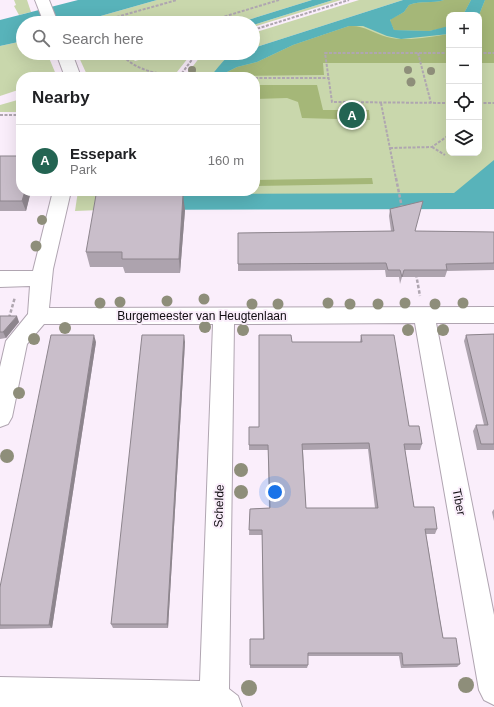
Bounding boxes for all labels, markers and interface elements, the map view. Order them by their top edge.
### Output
map controls [446,12,482,156]
button: + [446,12,482,48]
search box [16,16,260,60]
icon: search [30,27,52,49]
text: Search here [62,30,144,47]
button: − [446,48,482,84]
button: locate [446,84,482,120]
text: Nearby [32,88,90,107]
pin: A [339,100,365,130]
button: layers [446,120,482,156]
text: Essepark [70,145,137,162]
text: A [40,153,50,168]
text: 160 m [208,153,244,168]
text: Park [70,162,97,177]
street label: Burgemeester van Heugtenlaan [117,309,287,323]
your location [265,482,285,502]
street label: Schelde [211,484,227,528]
street label: Tiber [450,487,468,517]

